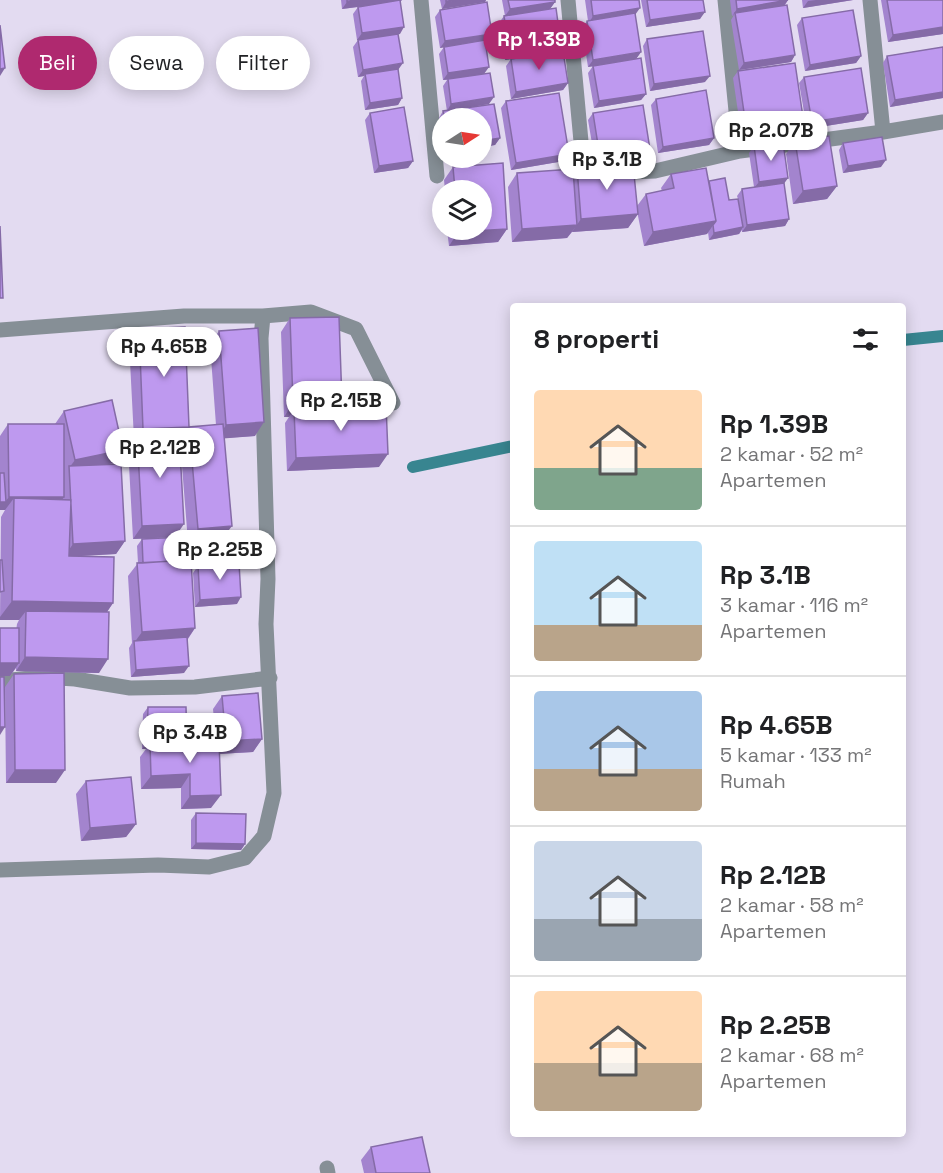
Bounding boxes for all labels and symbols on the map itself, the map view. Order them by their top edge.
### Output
pin: Rp 1.39B [477,20,601,71]
north arrow [432,108,492,168]
pin: Rp 2.07B [709,111,833,162]
pin: Rp 3.1B [552,140,662,191]
pin: Rp 4.65B [102,327,226,378]
pin: Rp 2.15B [279,381,403,432]
pin: Rp 2.12B [98,428,222,479]
pin: Rp 2.25B [158,530,282,581]
pin: Rp 3.4B [135,713,245,764]

